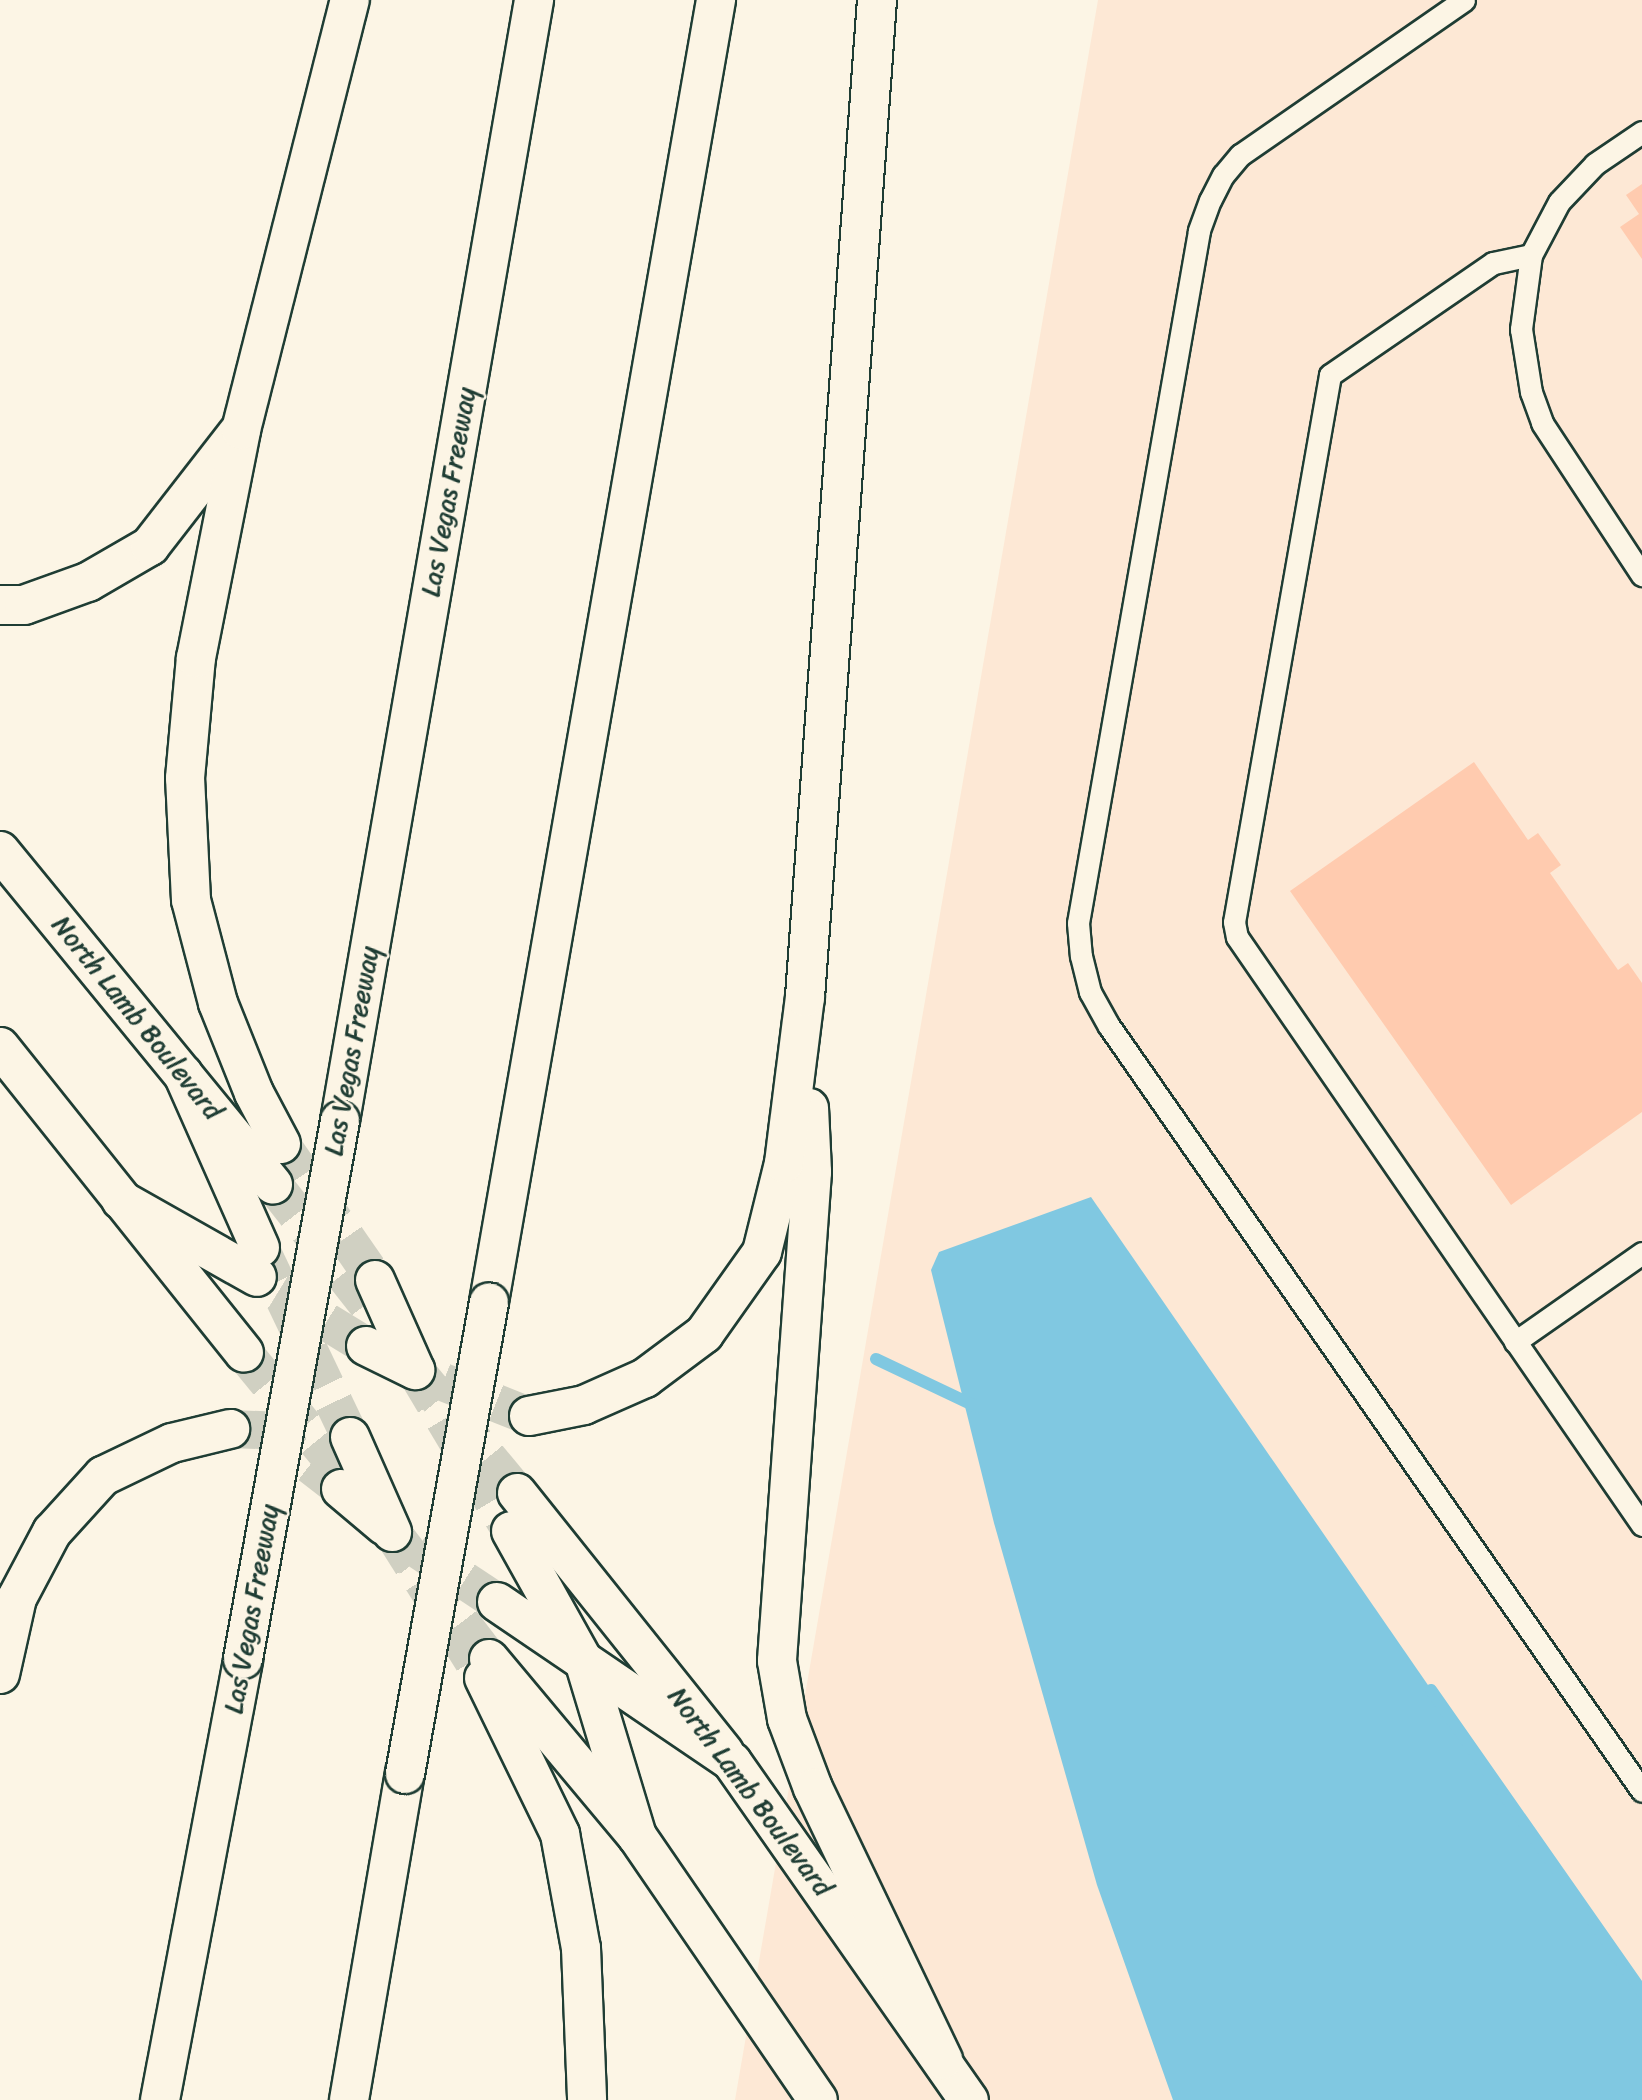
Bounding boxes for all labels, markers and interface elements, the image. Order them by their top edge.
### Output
street label: Las Vegas Freeway [415,385,483,599]
street label: North Lamb Boulevard [45,910,229,1126]
street label: Las Vegas Freeway [318,944,386,1158]
street label: Las Vegas Freeway [218,1502,286,1716]
street label: North Lamb Boulevard [662,1682,838,1902]

